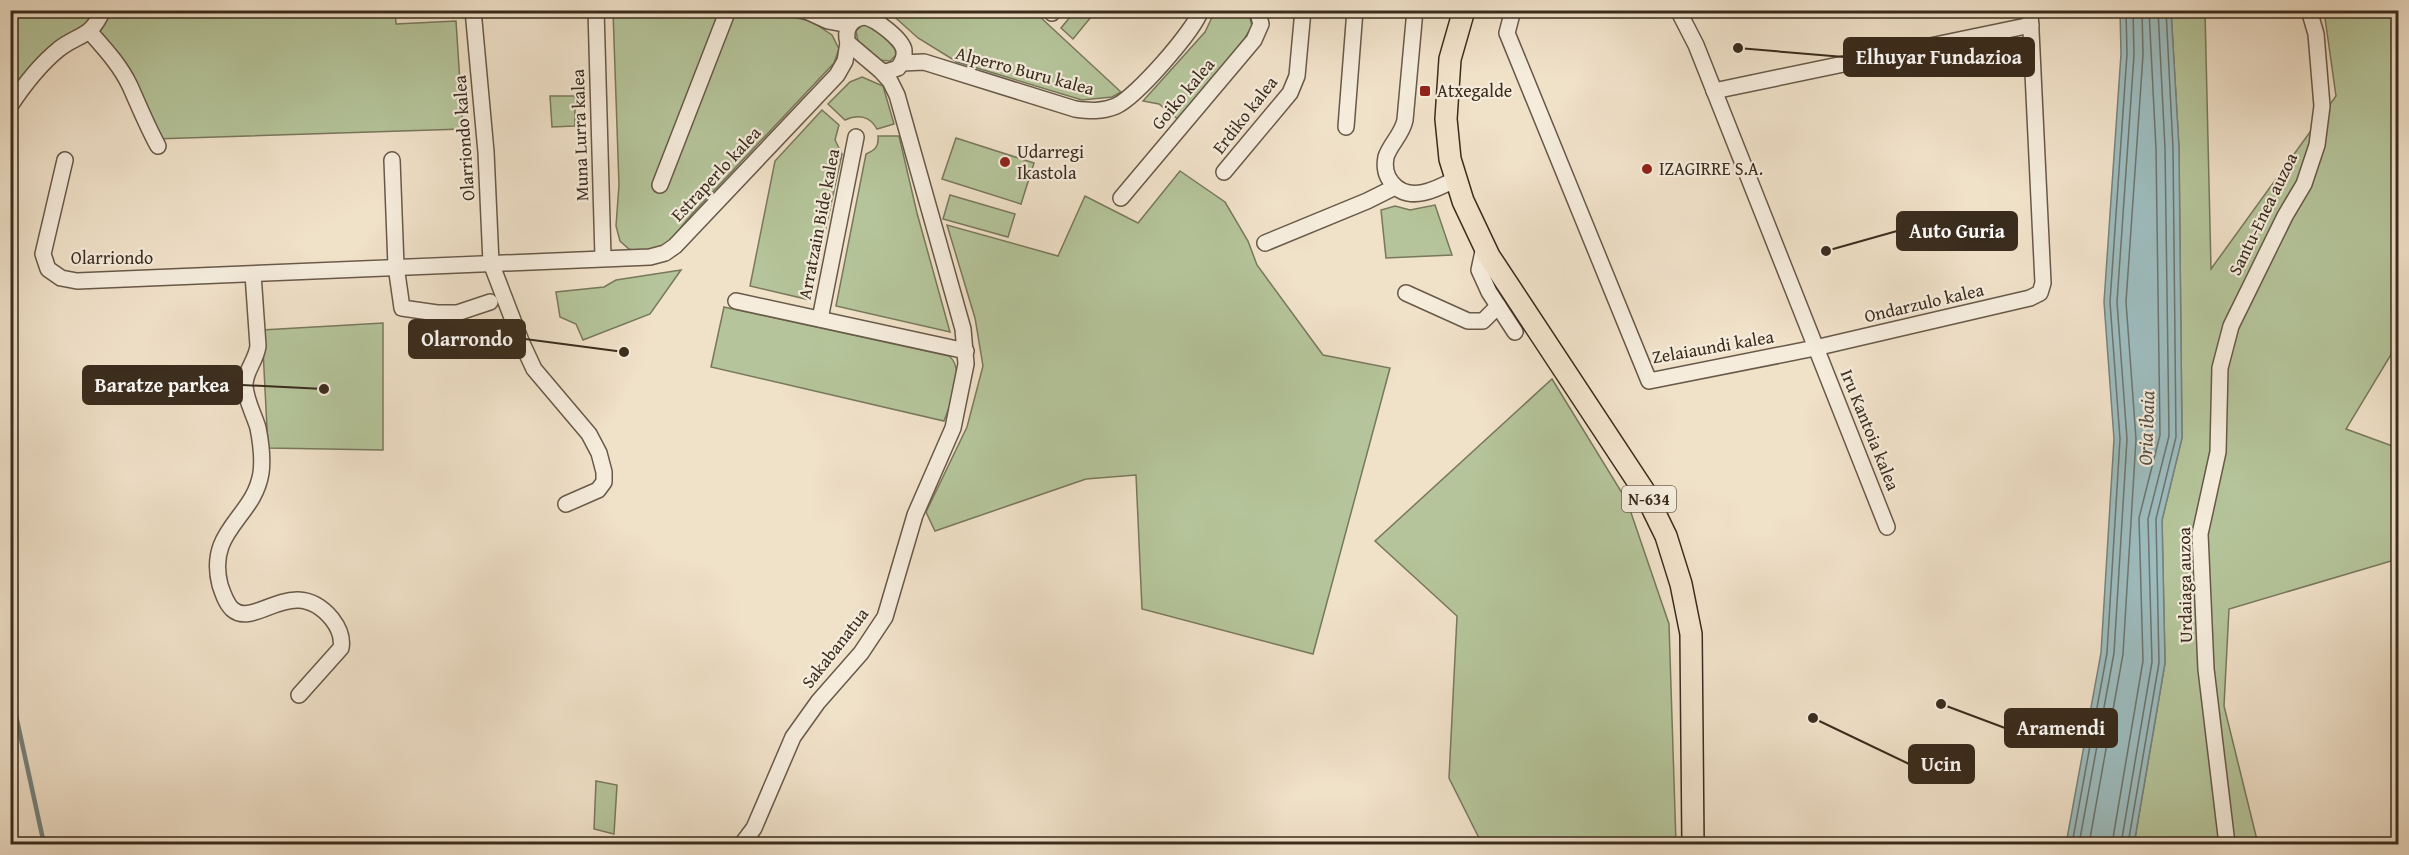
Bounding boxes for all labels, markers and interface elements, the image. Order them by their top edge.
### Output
callout: Elhuyar Fundazioa [1844,38,2034,76]
street label: Alperro Buru kalea [953,39,1098,102]
text: Elhuyar Fundazioa [1856,42,2023,71]
street label: Goiko kalea [1144,52,1221,135]
street label: Muna Lurra kalea [564,68,595,202]
street label: Erdiko kalea [1205,70,1284,159]
street label: Olarriondo kalea [446,74,481,202]
place label: Atxegalde [1437,77,1512,104]
marker: Atxegalde [1418,84,1432,98]
street label: Estraperlo kalea [664,120,767,227]
place label: Udarregi Ikastola [1017,138,1084,186]
street label: Arratzain Bide kalea [791,146,846,302]
street label: Santu-Enea auzoa [2221,147,2304,280]
marker: Udarregi Ikastola [998,155,1012,169]
place label: IZAGIRRE S.A. [1659,155,1763,182]
marker: IZAGIRRE S.A. [1640,162,1654,176]
callout: Auto Guria [1897,212,2017,250]
text: Auto Guria [1909,216,2006,245]
street label: Olarriondo [71,244,153,271]
street label: Ondarzulo kalea [1861,276,1987,329]
callout: Olarrondo [409,320,525,358]
street label: Zelaiaundi kalea [1650,322,1776,371]
text: Olarrondo [421,324,513,353]
street label: Iru Kantoia kalea [1834,365,1907,495]
callout: Baratze parkea [83,366,242,404]
text: Baratze parkea [94,370,230,399]
water label: Oria ibaia [2130,389,2161,466]
road number: N-634 [1622,486,1676,512]
street label: Urdaiaga auzoa [2170,526,2199,643]
street label: Sakabanatua [794,601,875,694]
callout: Aramendi [2005,709,2117,747]
text: Aramendi [2017,713,2105,742]
callout: Ucin [1909,745,1974,783]
text: Ucin [1921,749,1962,778]

